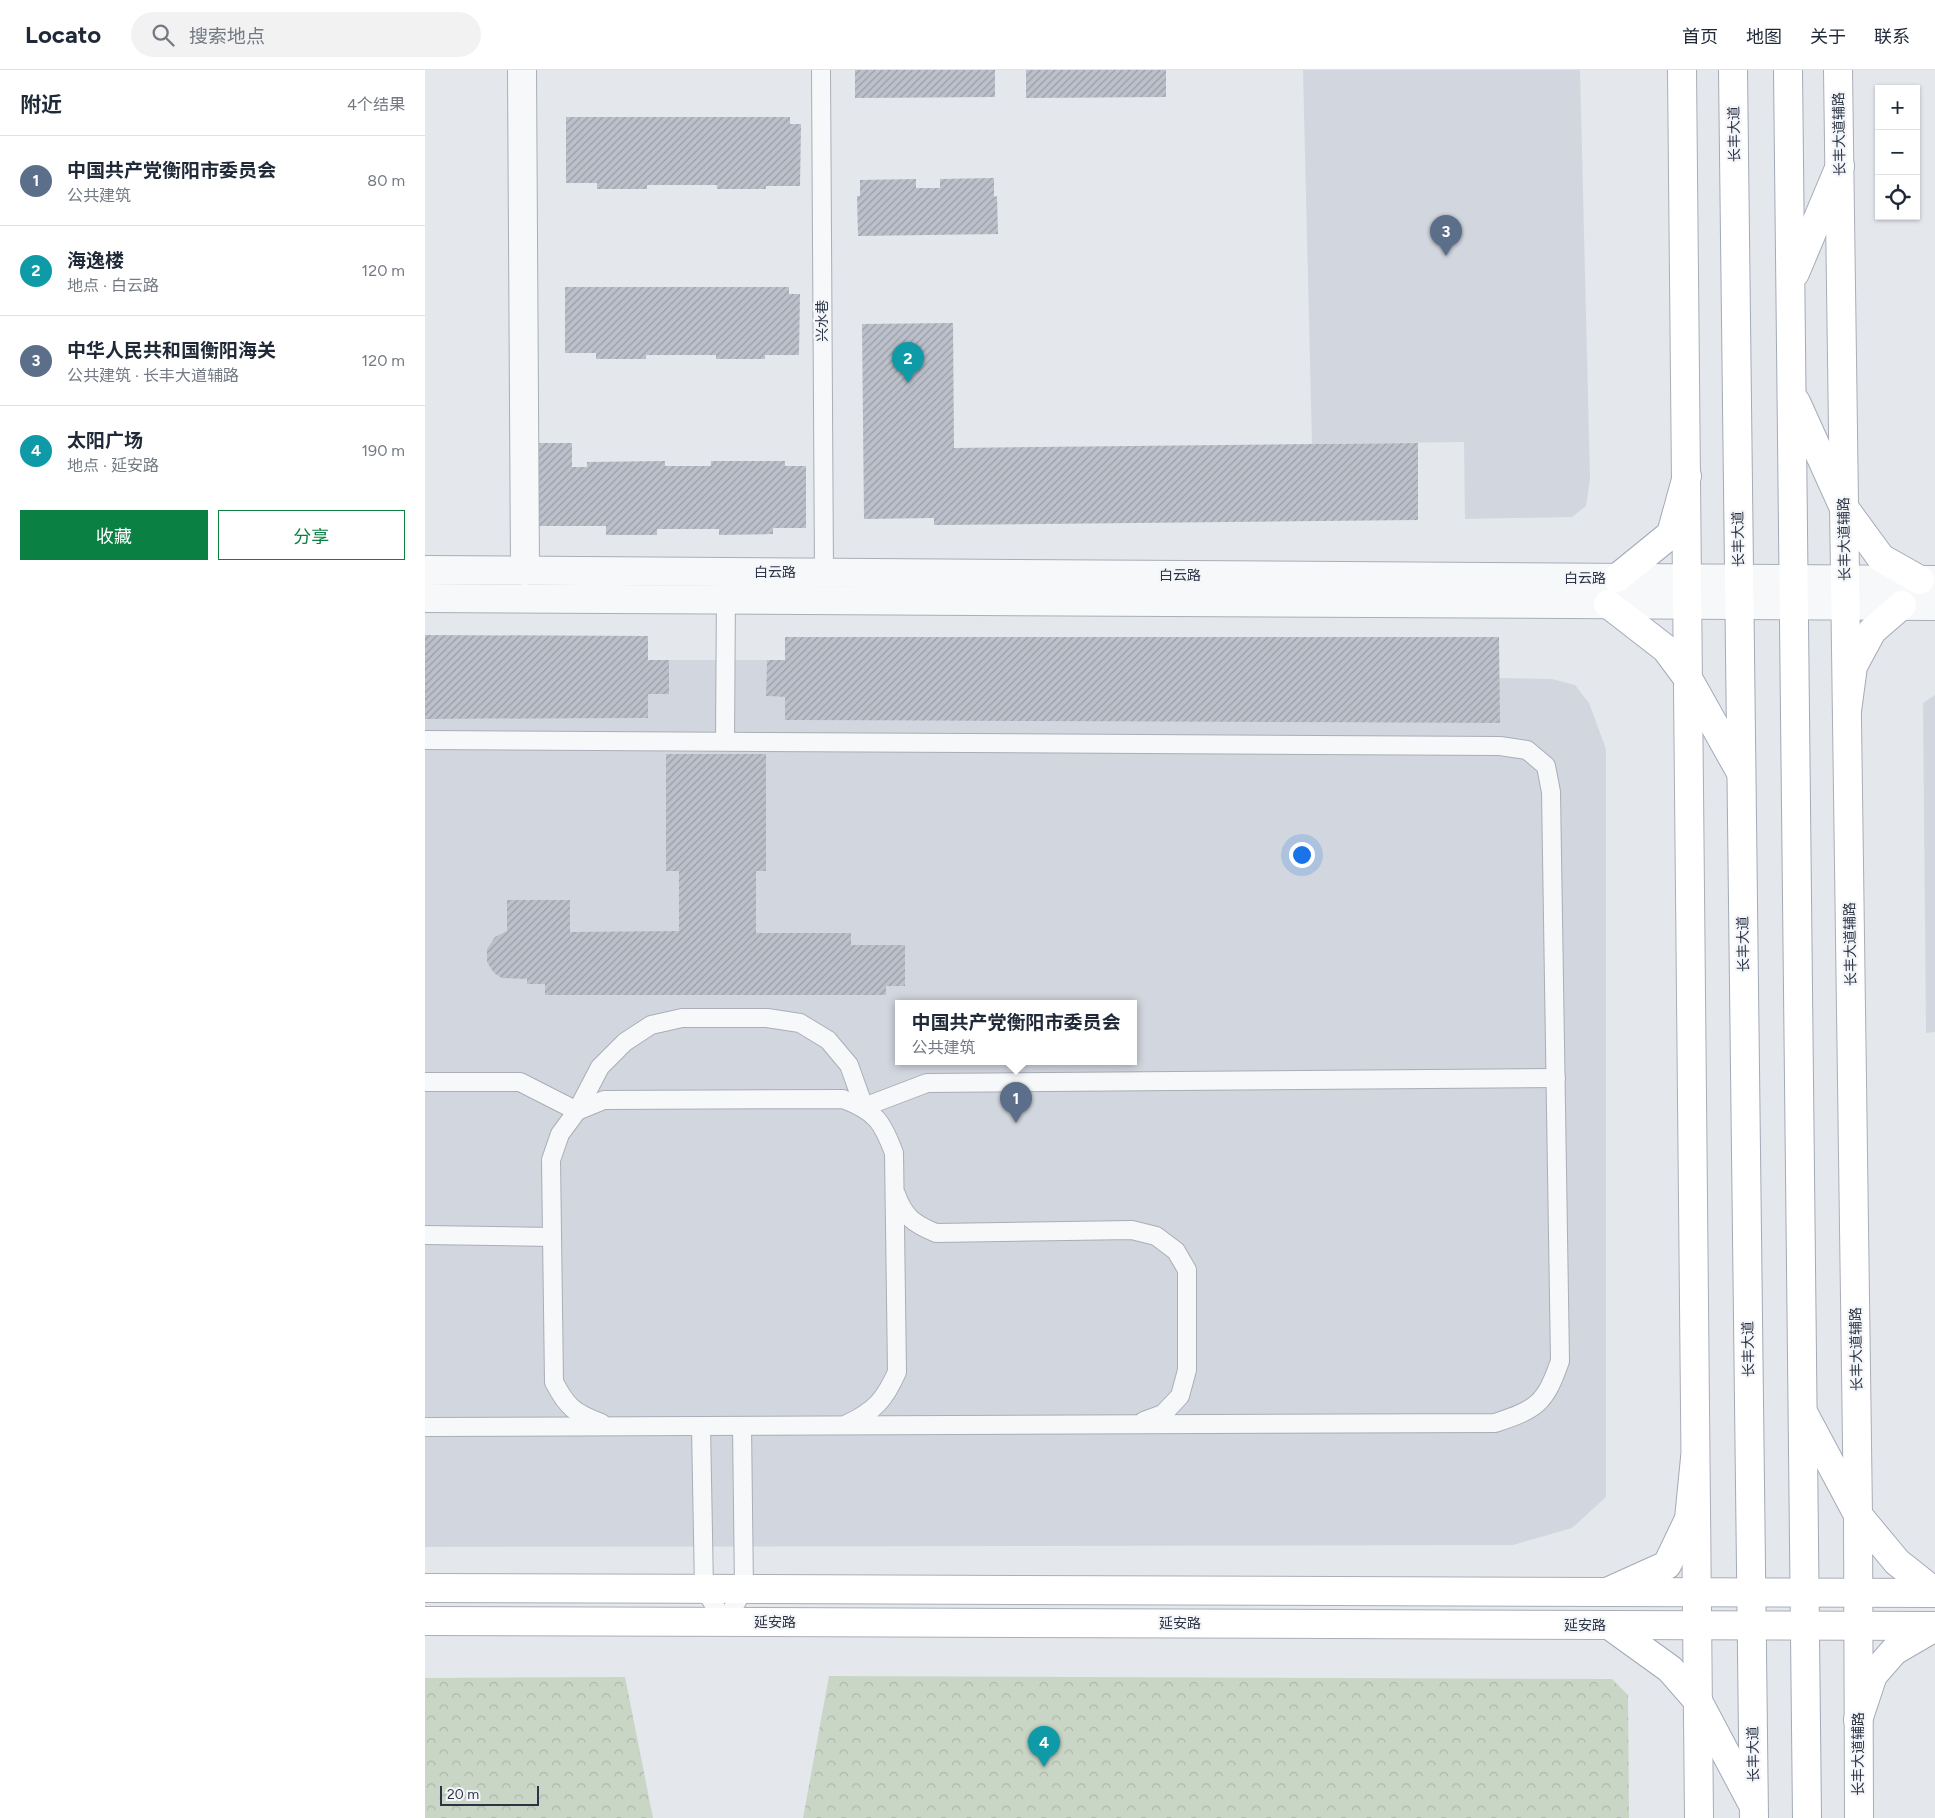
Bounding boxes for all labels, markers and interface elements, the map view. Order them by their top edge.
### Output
search box [131,12,481,57]
text: Locato [25,20,101,49]
icon: search [149,21,177,49]
text: 搜索地点 [189,25,265,48]
text: 首页 [1682,26,1718,48]
text: 地图 [1746,26,1782,48]
text: 关于 [1810,26,1846,48]
text: 联系 [1874,26,1910,48]
map controls [1875,85,1920,220]
button: + [1875,85,1920,130]
text: 附近 [20,92,62,117]
street label: 长丰大道辅路 [1830,92,1849,176]
text: 4个结果 [347,95,405,114]
street label: 长丰大道 [1726,106,1743,162]
button: − [1875,130,1920,175]
text: 中国共产党衡阳市委员会 [67,159,276,182]
text: 1 [33,171,39,190]
text: 80 m [367,171,405,190]
button: locate [1875,175,1920,220]
text: 公共建筑 [67,186,131,205]
pin: 3 [1430,215,1462,256]
text: 海逸楼 [67,249,124,272]
text: 2 [31,261,41,280]
text: 120 m [362,261,405,280]
text: 地点 · 白云路 [67,276,159,295]
street label: 兴水巷 [814,300,831,342]
text: 中华人民共和国衡阳海关 [67,339,276,362]
pin: 2 [892,342,924,383]
text: 3 [32,351,40,370]
text: 120 m [362,351,405,370]
text: 公共建筑 · 长丰大道辅路 [67,366,239,385]
text: 太阳广场 [67,429,143,452]
text: 4 [31,441,41,460]
text: 190 m [362,441,405,460]
text: 地点 · 延安路 [67,456,159,475]
street label: 长丰大道辅路 [1835,497,1854,581]
button: 收藏 [20,510,208,560]
button: 分享 [218,510,405,560]
street label: 长丰大道 [1730,511,1747,567]
street label: 白云路 [754,564,796,581]
street label: 白云路 [1159,567,1201,584]
street label: 白云路 [1564,570,1606,587]
your location [1289,842,1315,868]
street label: 长丰大道辅路 [1841,902,1860,986]
street label: 长丰大道 [1735,916,1752,972]
popup [895,1000,1137,1065]
text: 中国共产党衡阳市委员会 [911,1011,1121,1034]
text: 公共建筑 [911,1038,976,1057]
pin: 1 [1000,1082,1032,1123]
street label: 长丰大道辅路 [1847,1307,1866,1391]
street label: 长丰大道 [1740,1321,1757,1377]
street label: 延安路 [754,1614,796,1631]
street label: 延安路 [1159,1615,1201,1632]
street label: 延安路 [1564,1617,1606,1634]
street label: 长丰大道辅路 [1850,1712,1867,1796]
pin: 4 [1028,1726,1060,1767]
street label: 长丰大道 [1745,1726,1762,1782]
scale bar [440,1783,539,1806]
text: 20 m [447,1786,479,1803]

